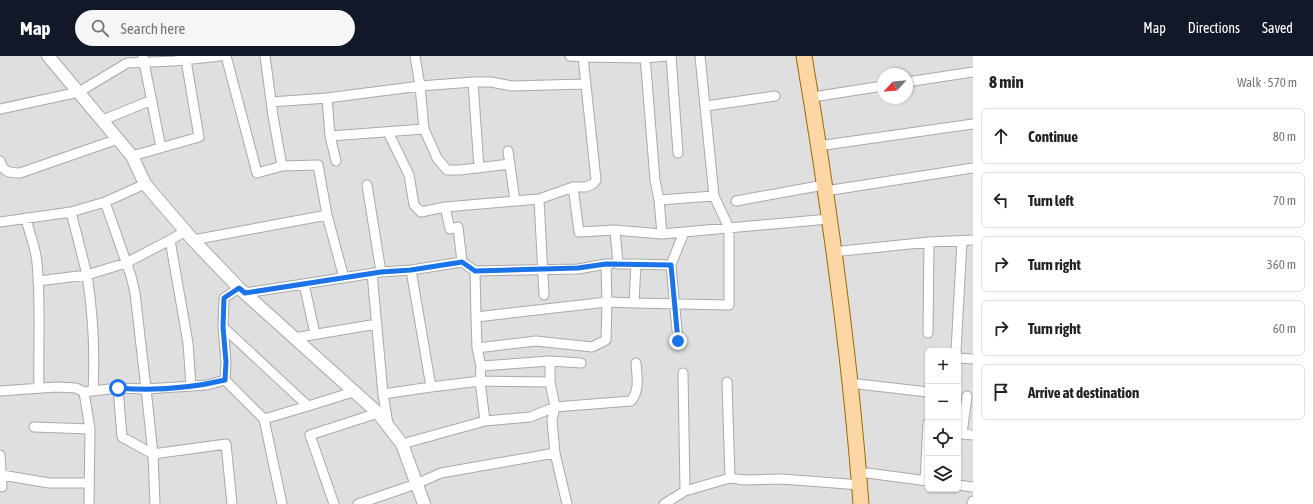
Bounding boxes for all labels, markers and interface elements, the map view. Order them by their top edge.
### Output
search box [75,10,355,46]
text: Map [20,17,51,39]
icon: search [89,17,111,39]
text: Search here [121,20,185,37]
text: Map [1143,20,1166,36]
text: Directions [1188,20,1240,36]
text: Saved [1262,20,1293,36]
north arrow [877,68,913,104]
text: 8 min [989,72,1024,92]
text: Walk · 570 m [1237,75,1297,90]
icon: ahead [990,125,1012,147]
text: Continue [1028,128,1078,145]
text: 80 m [1273,129,1296,144]
icon: left [990,189,1012,211]
text: Turn left [1028,192,1074,209]
text: 70 m [1273,193,1296,208]
icon: right [990,253,1012,275]
text: Turn right [1028,256,1081,273]
text: 360 m [1267,257,1296,272]
icon: right [990,317,1012,339]
text: Turn right [1028,320,1081,337]
text: 60 m [1273,321,1296,336]
route end [669,332,687,350]
map controls [925,348,961,492]
button: + [925,348,961,384]
route start [109,379,127,397]
icon: arrive [990,381,1012,403]
button: − [925,384,961,420]
text: Arrive at destination [1028,384,1139,401]
button: locate [925,420,961,456]
button: layers [925,456,961,492]

